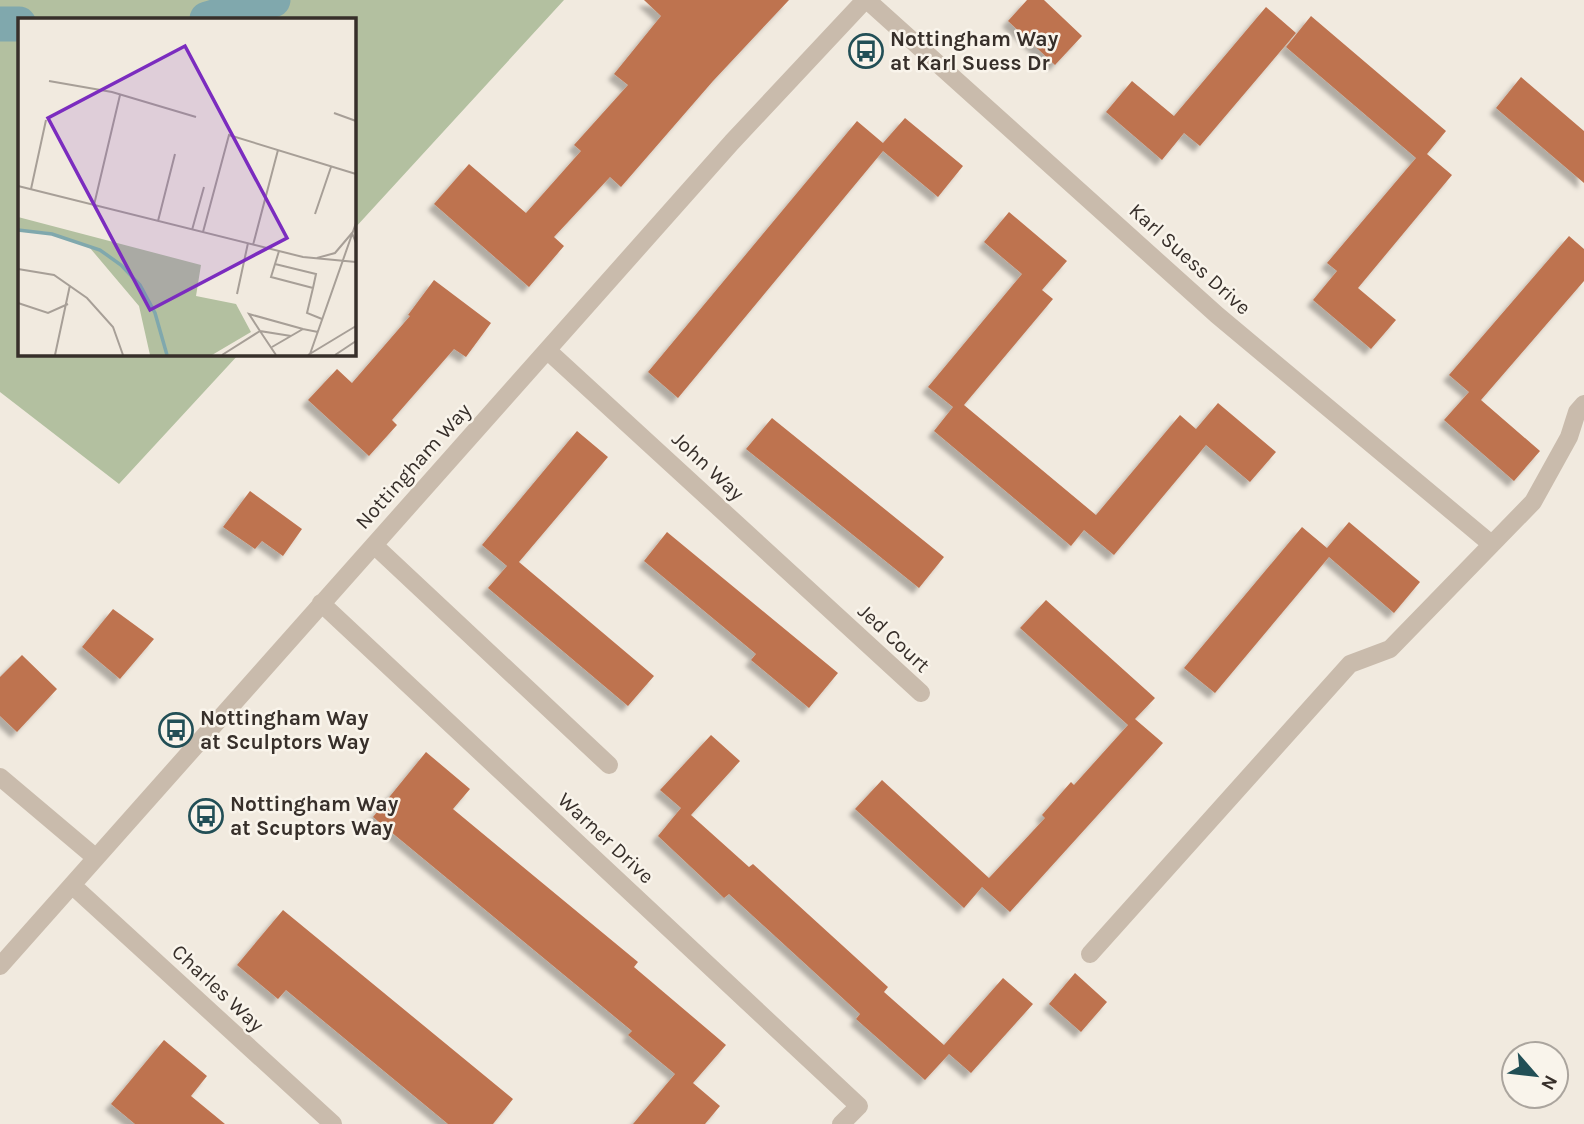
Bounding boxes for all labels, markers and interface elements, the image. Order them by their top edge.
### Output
inset map [18,18,355,355]
place label: Nottingham Way at Karl Suess Dr [890,27,1059,75]
bus stop icon: Nottingham Way at Karl Suess Dr [847,32,885,70]
street label: Karl Suess Drive [1124,198,1256,320]
street label: Nottingham Way [350,398,476,534]
street label: John Way [667,427,749,506]
street label: Jed Court [853,599,935,677]
place label: Nottingham Way at Sculptors Way [200,706,370,754]
bus stop icon: Nottingham Way at Sculptors Way [157,711,195,749]
street label: Warner Drive [553,788,659,888]
place label: Nottingham Way at Scuptors Way [230,792,399,840]
bus stop icon: Nottingham Way at Scuptors Way [187,797,225,835]
street label: Charles Way [167,939,269,1037]
north arrow [1500,1040,1570,1110]
text: N [1536,1071,1562,1094]

